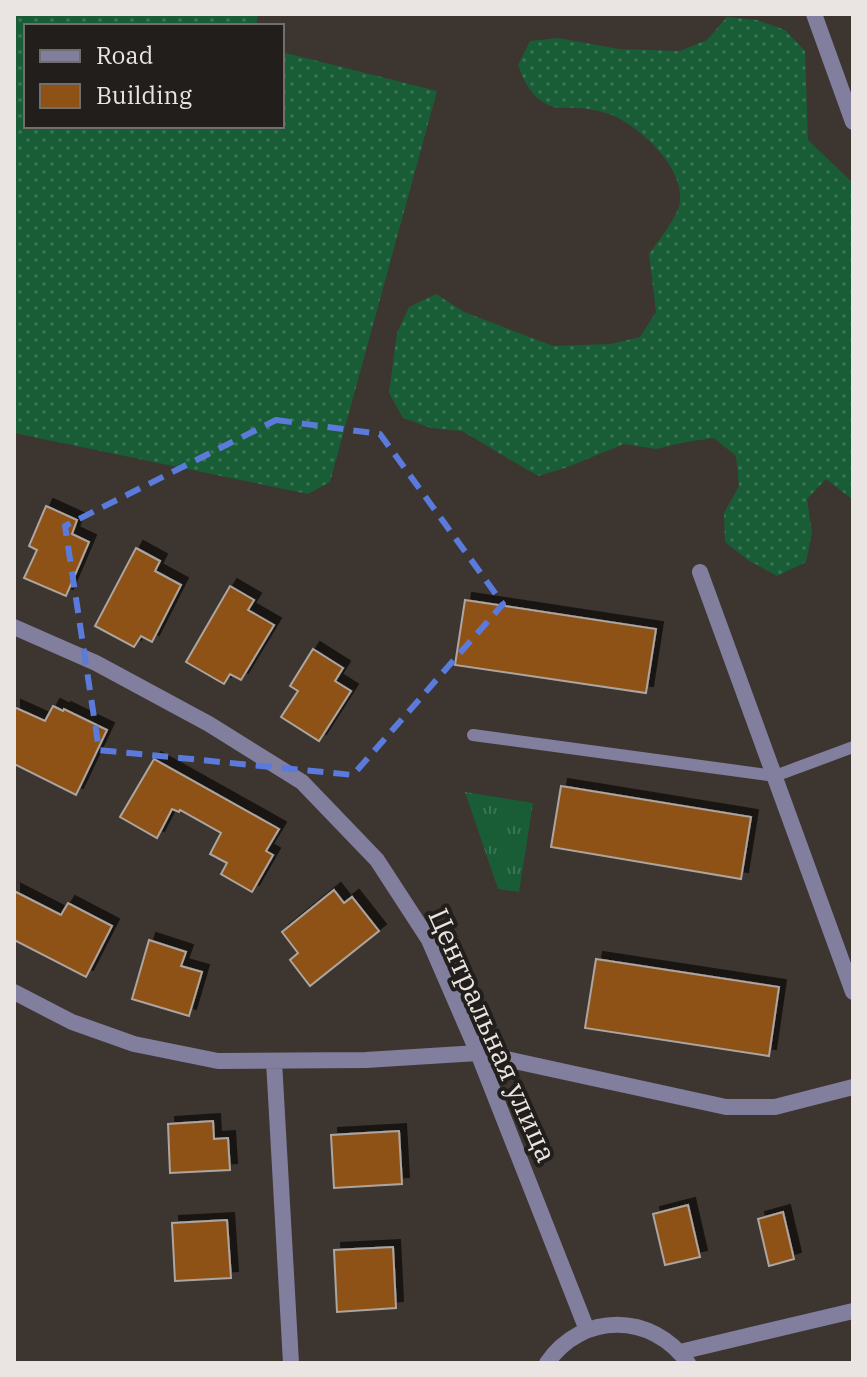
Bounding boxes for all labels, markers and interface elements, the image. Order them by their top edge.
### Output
legend [24,24,284,128]
text: Road [96,39,153,71]
text: Building [96,79,192,111]
street label: Центральная улица [420,902,566,1168]

